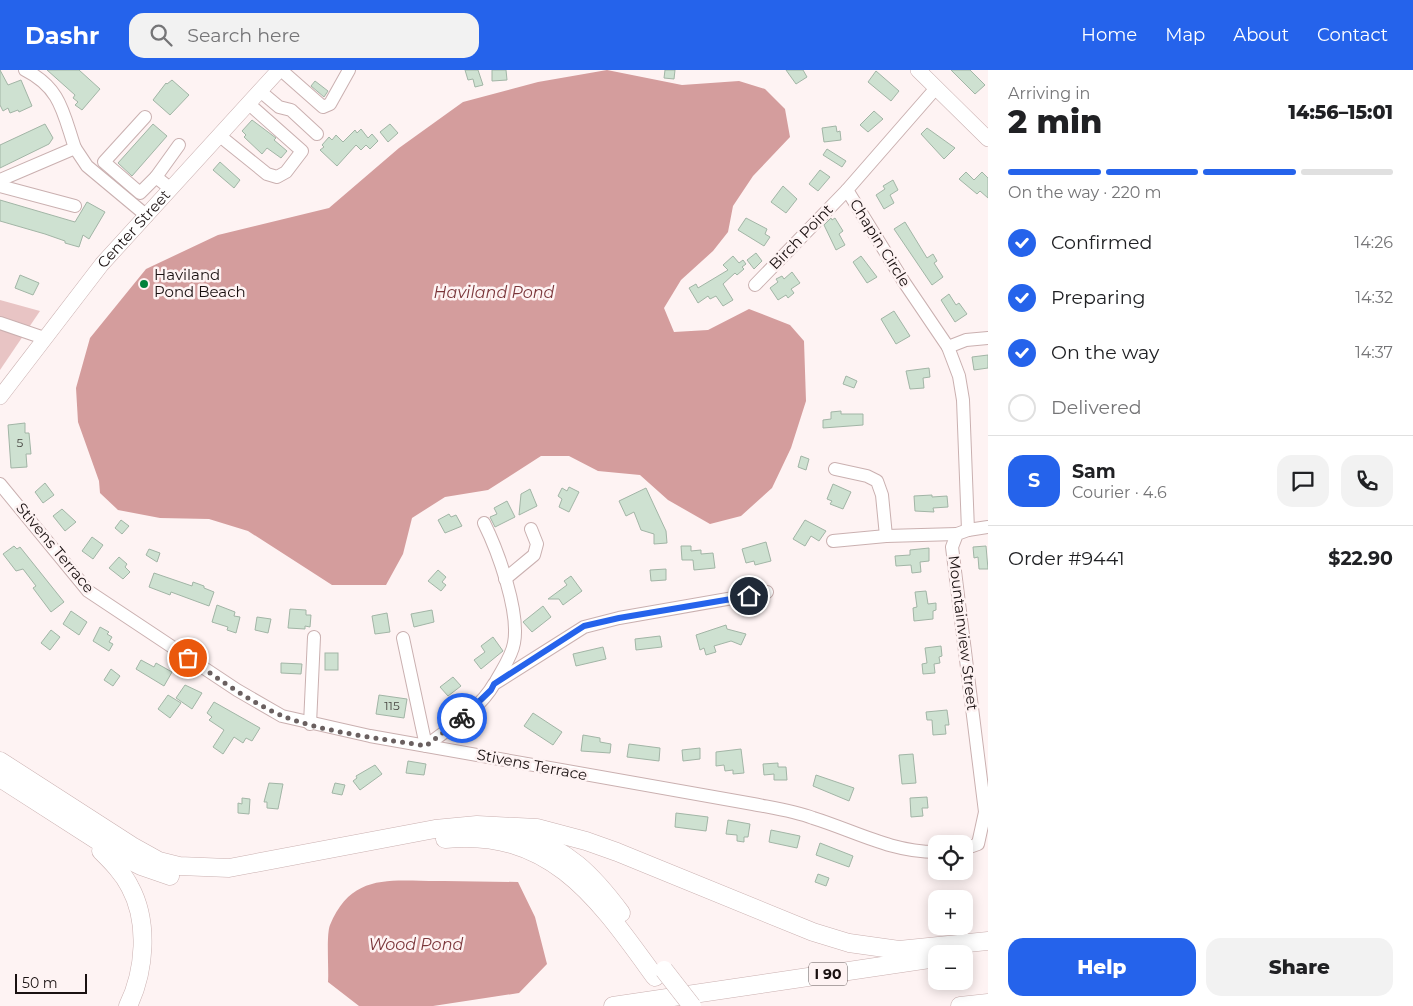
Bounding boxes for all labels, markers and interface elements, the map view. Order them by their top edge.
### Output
search box [129,13,479,58]
text: Dashr [25,21,99,50]
icon: search [147,21,175,49]
text: Search here [187,24,300,47]
text: Home [1081,24,1137,46]
text: Map [1165,24,1205,46]
text: About [1233,24,1289,46]
text: Contact [1317,24,1388,46]
text: Arriving in [1008,84,1090,103]
text: 14:56–15:01 [1288,101,1393,124]
text: 2 min [1008,102,1102,141]
text: On the way · 220 m [1008,183,1161,202]
street label: Center Street [93,185,174,272]
street label: Chapin Circle [846,195,915,290]
street label: Birch Point [765,200,837,273]
icon: check [1008,229,1036,257]
text: Confirmed [1051,231,1152,254]
text: 14:26 [1354,233,1393,252]
place label: Haviland Pond Beach [154,265,246,301]
marker: Haviland Pond Beach [138,278,150,290]
water label: Haviland Pond [434,283,555,302]
icon: check [1008,284,1036,312]
text: Preparing [1051,286,1146,309]
text: 14:32 [1355,288,1393,307]
icon: check [1008,339,1036,367]
text: On the way [1051,341,1159,364]
text: 14:37 [1355,343,1393,362]
text: Delivered [1051,396,1142,419]
house number: 5 [17,435,24,450]
button: chat [1277,455,1329,507]
button: phone [1341,455,1393,507]
text: Sam [1072,460,1116,483]
text: S [1028,469,1040,492]
text: Courier · 4.6 [1072,483,1167,502]
street label: Stivens Terrace [12,499,99,597]
text: Order #9441 [1008,547,1125,570]
text: $22.90 [1328,547,1393,570]
street label: Mountainview Street [945,554,982,712]
pin [728,575,770,617]
icon: home [735,582,763,610]
pin [167,637,209,679]
icon: bag [174,644,202,672]
courier [437,693,487,743]
house number: 115 [384,698,400,713]
icon: bike [448,704,476,732]
street label: Stivens Terrace [475,744,589,785]
map controls [928,835,973,990]
button: locate [928,835,973,880]
button: + [928,890,973,935]
water label: Wood Pond [369,935,463,954]
button: Help [1008,938,1196,996]
button: Share [1206,938,1393,996]
button: − [928,945,973,990]
road number: I 90 [809,962,847,986]
scale bar [15,971,88,994]
text: 50 m [22,974,58,992]

